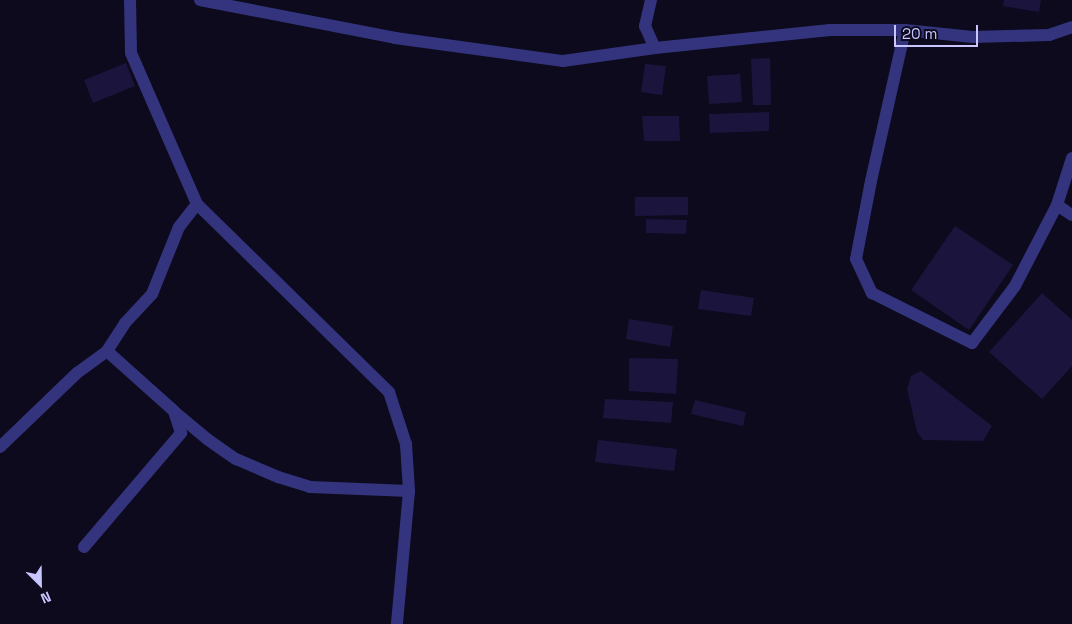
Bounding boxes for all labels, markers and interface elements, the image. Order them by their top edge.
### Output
scale bar [897,15,981,47]
text: 20 m [902,24,937,43]
north arrow [15,559,65,609]
text: N [38,588,54,608]

